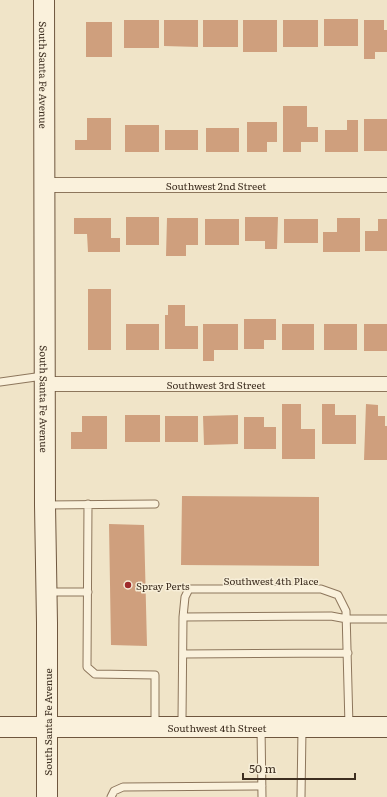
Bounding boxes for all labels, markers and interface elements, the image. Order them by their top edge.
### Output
street label: South Santa Fe Avenue [37,21,52,129]
street label: Southwest 2nd Street [166,178,266,193]
street label: South Santa Fe Avenue [37,345,52,453]
street label: Southwest 3rd Street [167,377,265,392]
street label: Southwest 4th Place [223,573,319,588]
place label: Spray Perts [136,578,190,593]
marker: Spray Perts [123,580,133,590]
street label: South Santa Fe Avenue [40,668,55,776]
street label: Southwest 4th Street [168,720,266,735]
scale bar [243,755,355,781]
text: 50 m [249,759,276,777]

